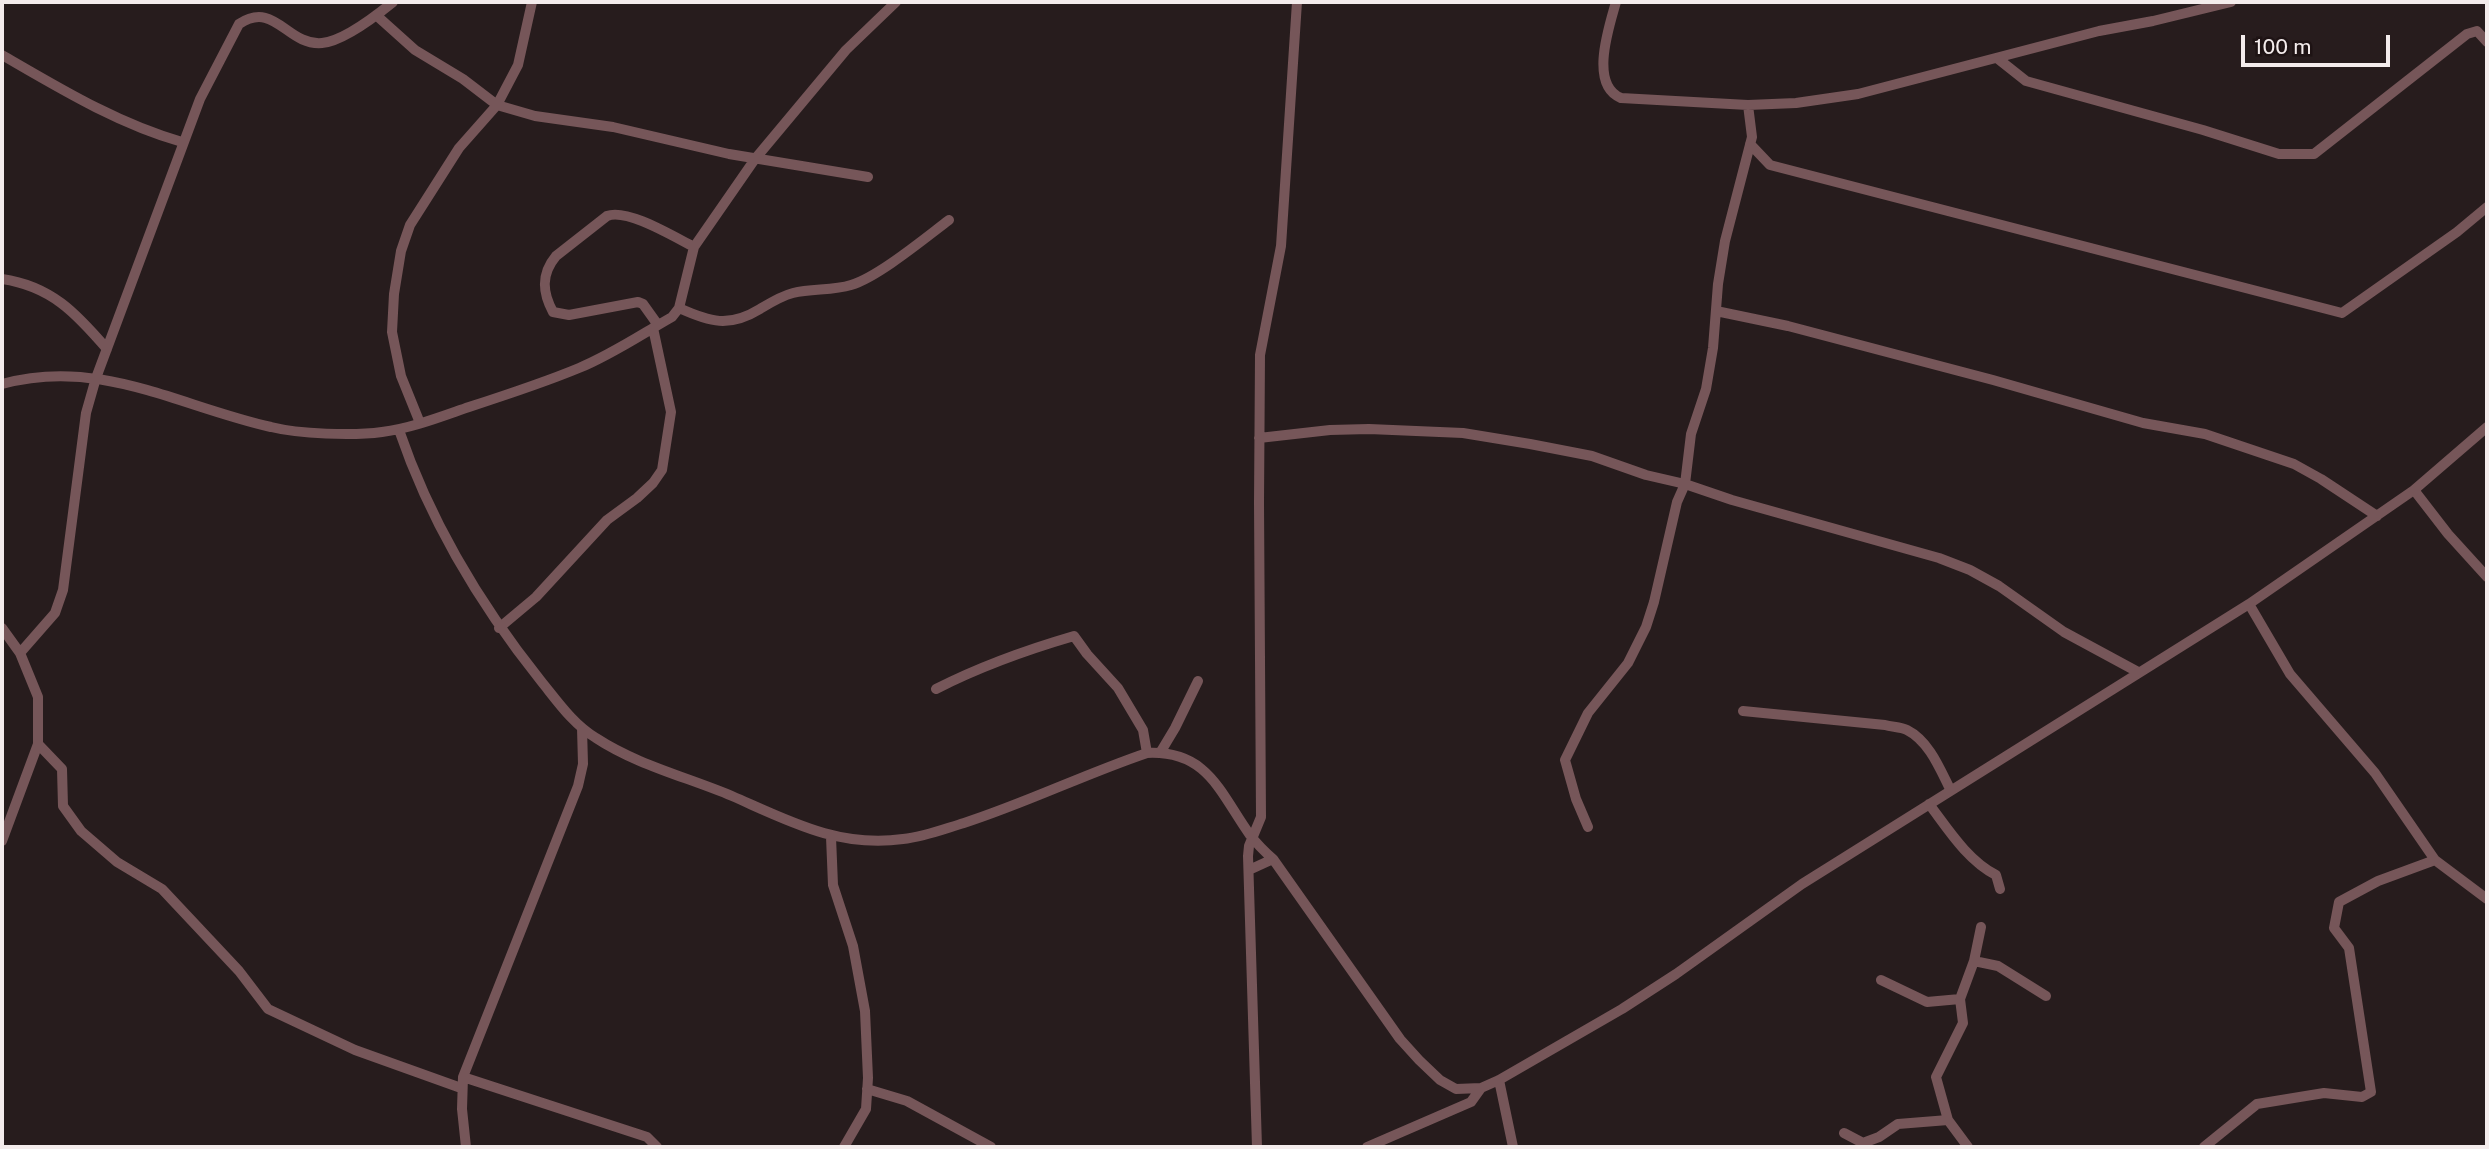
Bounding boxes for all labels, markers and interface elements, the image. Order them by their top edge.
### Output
scale bar [2244,21,2393,65]
text: 100 m [2254,34,2311,59]

